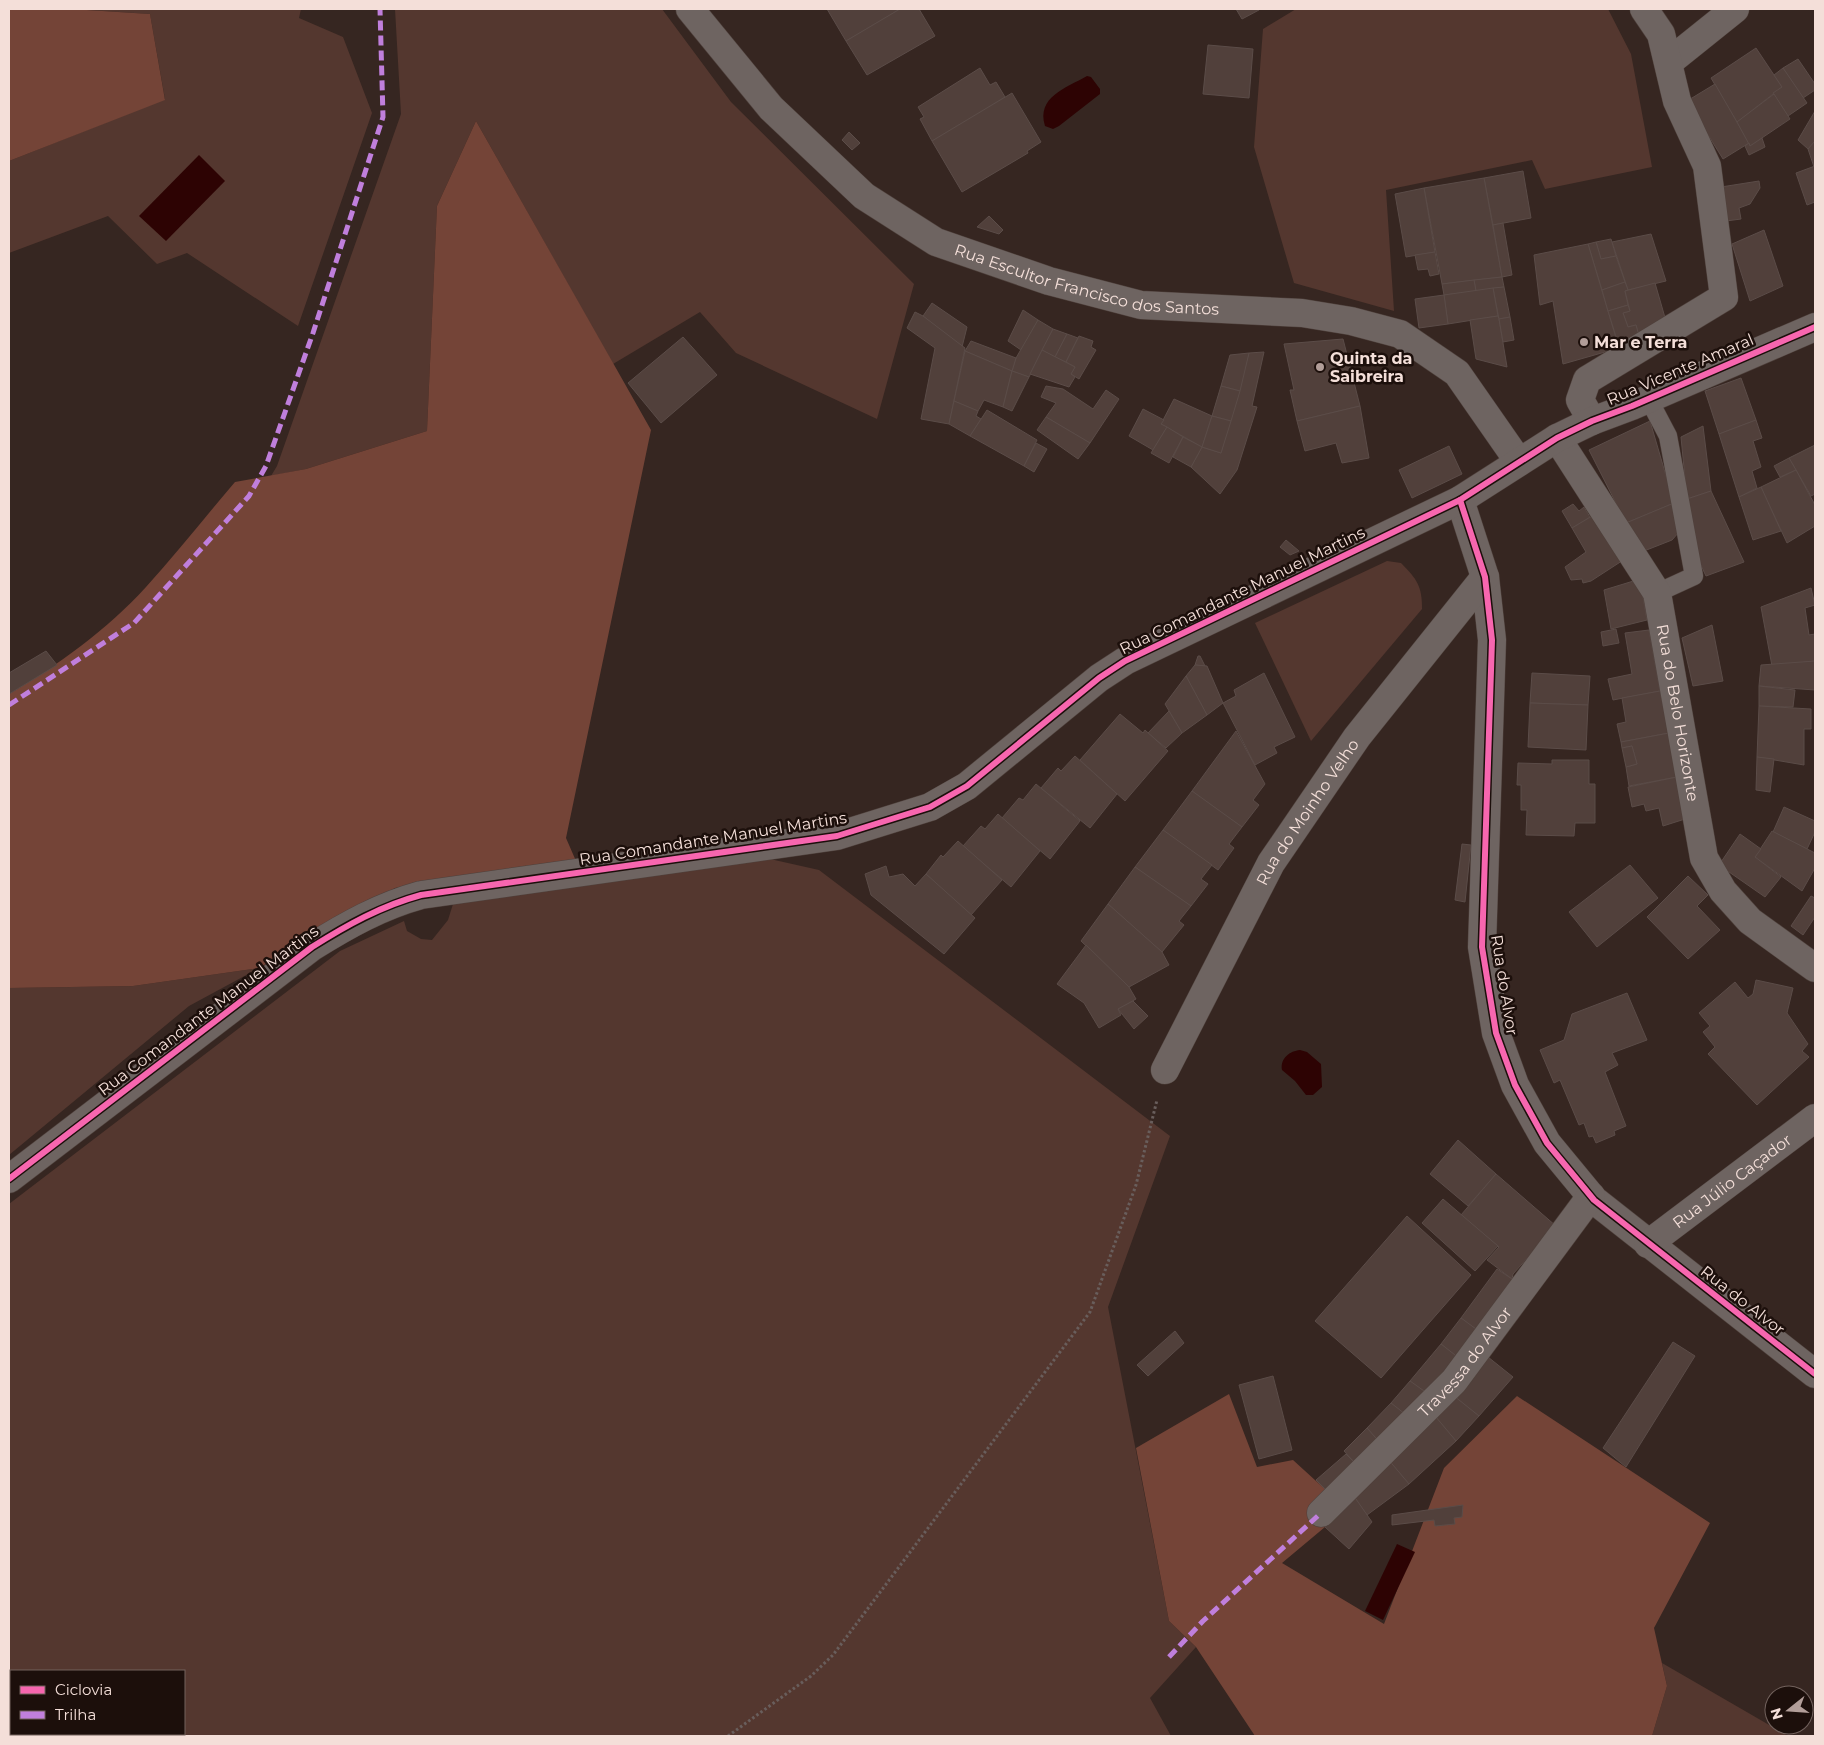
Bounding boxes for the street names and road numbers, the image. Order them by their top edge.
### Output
street label: Rua Escultor Francisco dos Santos [952,240,1220,319]
street label: Rua Vicente Amaral [1604,330,1757,409]
street label: Rua Comandante Manuel Martins [1116,523,1368,658]
street label: Rua do Belo Horizonte [1653,623,1703,803]
street label: Rua do Moinho Velho [1252,735,1363,888]
street label: Rua Comandante Manuel Martins [578,808,848,869]
street label: Rua Comandante Manuel Martins [95,921,322,1099]
street label: Rua do Alvor [1487,933,1522,1037]
street label: Rua Júlio Caçador [1669,1130,1795,1232]
street label: Rua do Alvor [1697,1262,1789,1339]
street label: Travessa do Alvor [1414,1303,1516,1421]

